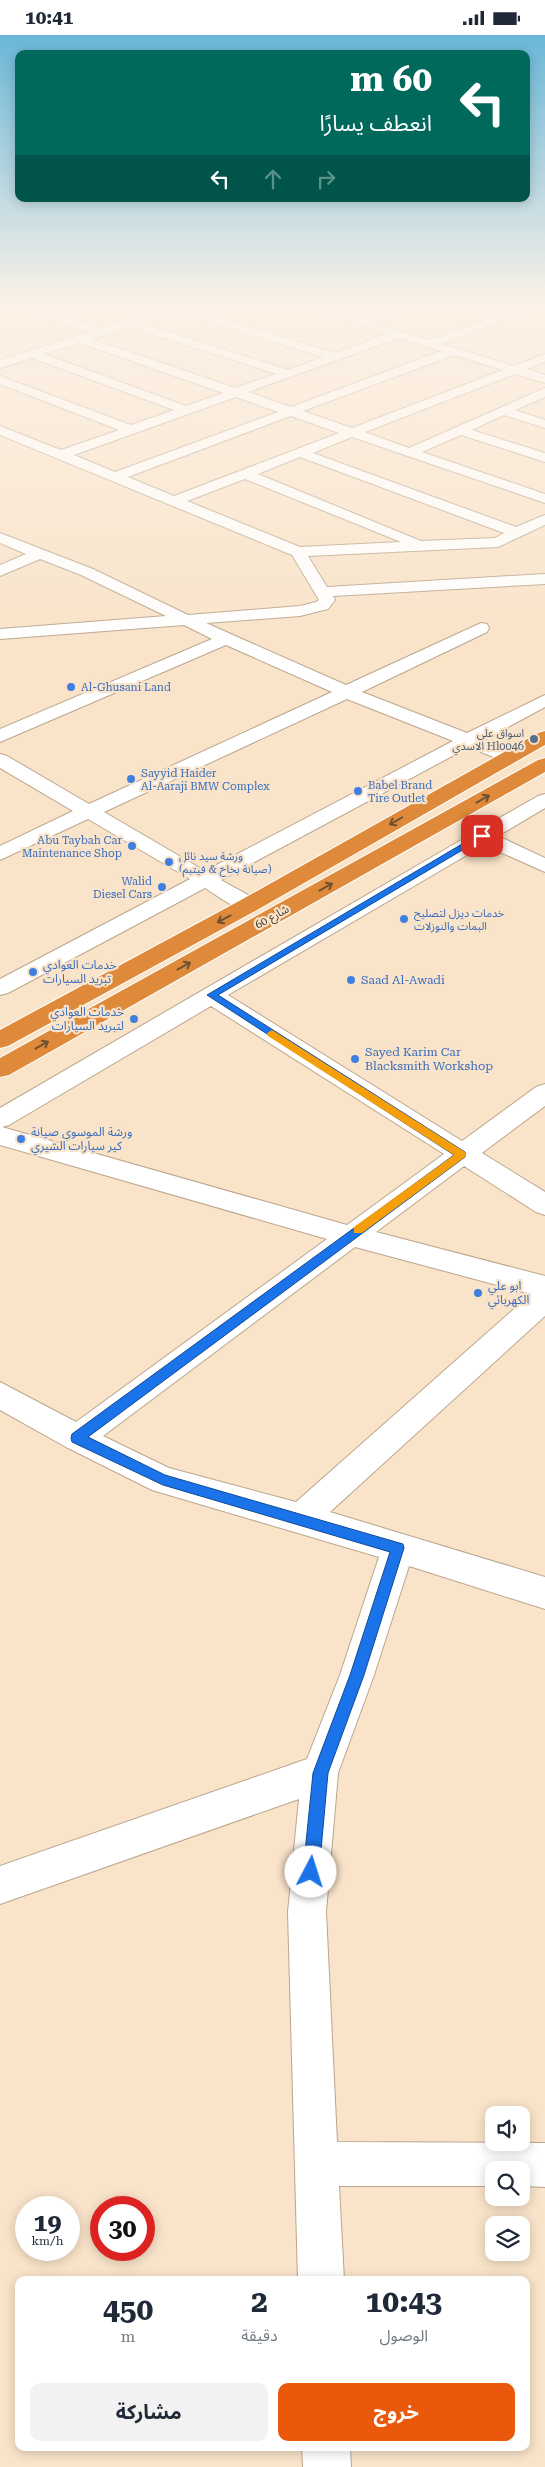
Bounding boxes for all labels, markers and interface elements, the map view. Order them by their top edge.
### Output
text: 10:41 [25,6,74,29]
text: 60 m [350,59,432,100]
icon: left [450,70,515,135]
text: انعطف يسارًا [320,111,432,136]
icon: left [206,165,234,193]
icon: ahead [259,165,287,193]
icon: right [312,165,340,193]
marker: Al-Ghusani Land [65,681,77,693]
place label: Al-Ghusani Land [81,681,171,694]
place label: اسواق علي الاسدي Hl0046 [452,727,524,755]
marker: اسواق علي الاسدي Hl0046 [528,733,540,745]
place label: Sayyid Haider Al-Aaraji BMW Complex [141,767,270,793]
marker: Sayyid Haider Al-Aaraji BMW Complex [125,773,137,785]
place label: Babel Brand Tire Outlet [368,779,432,805]
marker: Babel Brand Tire Outlet [352,785,364,797]
one-way arrow [476,794,491,804]
pin [461,815,503,857]
one-way arrow [389,817,404,827]
icon: arrive [468,822,496,850]
place label: Abu Taybah Car Maintenance Shop [22,834,122,860]
marker: Abu Taybah Car Maintenance Shop [126,840,138,852]
place label: ورشة سيد نائل (صيانة بخاخ & فيتبم) [179,850,272,878]
marker: ورشة سيد نائل (صيانة بخاخ & فيتبم) [163,856,175,868]
place label: Walid Diesel Cars [93,875,152,901]
marker: Walid Diesel Cars [156,881,168,893]
one-way arrow [319,882,334,892]
street label: شارع 60 [253,902,292,932]
place label: خدمات ديزل لتصليح البمات والنوزلات [414,907,505,933]
marker: خدمات ديزل لتصليح البمات والنوزلات [398,913,410,925]
one-way arrow [217,914,232,924]
place label: خدمات العوادي تبريد السيارات [43,958,117,986]
one-way arrow [177,961,192,971]
marker: خدمات العوادي تبريد السيارات [27,966,39,978]
place label: Saad Al-Awadi [361,973,445,987]
marker: Saad Al-Awadi [345,974,357,986]
place label: خدمات العوادي لتبريد السيارات [50,1005,124,1033]
marker: خدمات العوادي لتبريد السيارات [128,1013,140,1025]
one-way arrow [35,1040,50,1050]
place label: Sayed Karim Car Blacksmith Workshop [365,1045,493,1073]
marker: Sayed Karim Car Blacksmith Workshop [349,1053,361,1065]
place label: ورشة الموسوي صيانة كير سيارات الشيري [31,1125,132,1156]
marker: ورشة الموسوي صيانة كير سيارات الشيري [15,1133,27,1145]
place label: ابو علي الكهربائي [488,1279,529,1310]
marker: ابو علي الكهربائي [472,1287,484,1299]
position arrow [284,1845,336,1897]
map controls [485,2106,530,2261]
button: sound [485,2106,530,2151]
button: search [485,2161,530,2206]
speed limit sign: 30 [90,2196,155,2261]
text: 19 [33,2208,62,2237]
button: layers [485,2216,530,2261]
text: km/h [31,2234,64,2248]
text: 2 [251,2284,268,2319]
text: 10:43 [366,2284,442,2319]
text: 450 [103,2292,153,2327]
text: دقيقة [241,2326,278,2345]
text: الوصول [380,2326,428,2345]
text: m [121,2327,135,2346]
button: مشاركة [30,2383,268,2441]
button: خروج [278,2383,515,2441]

